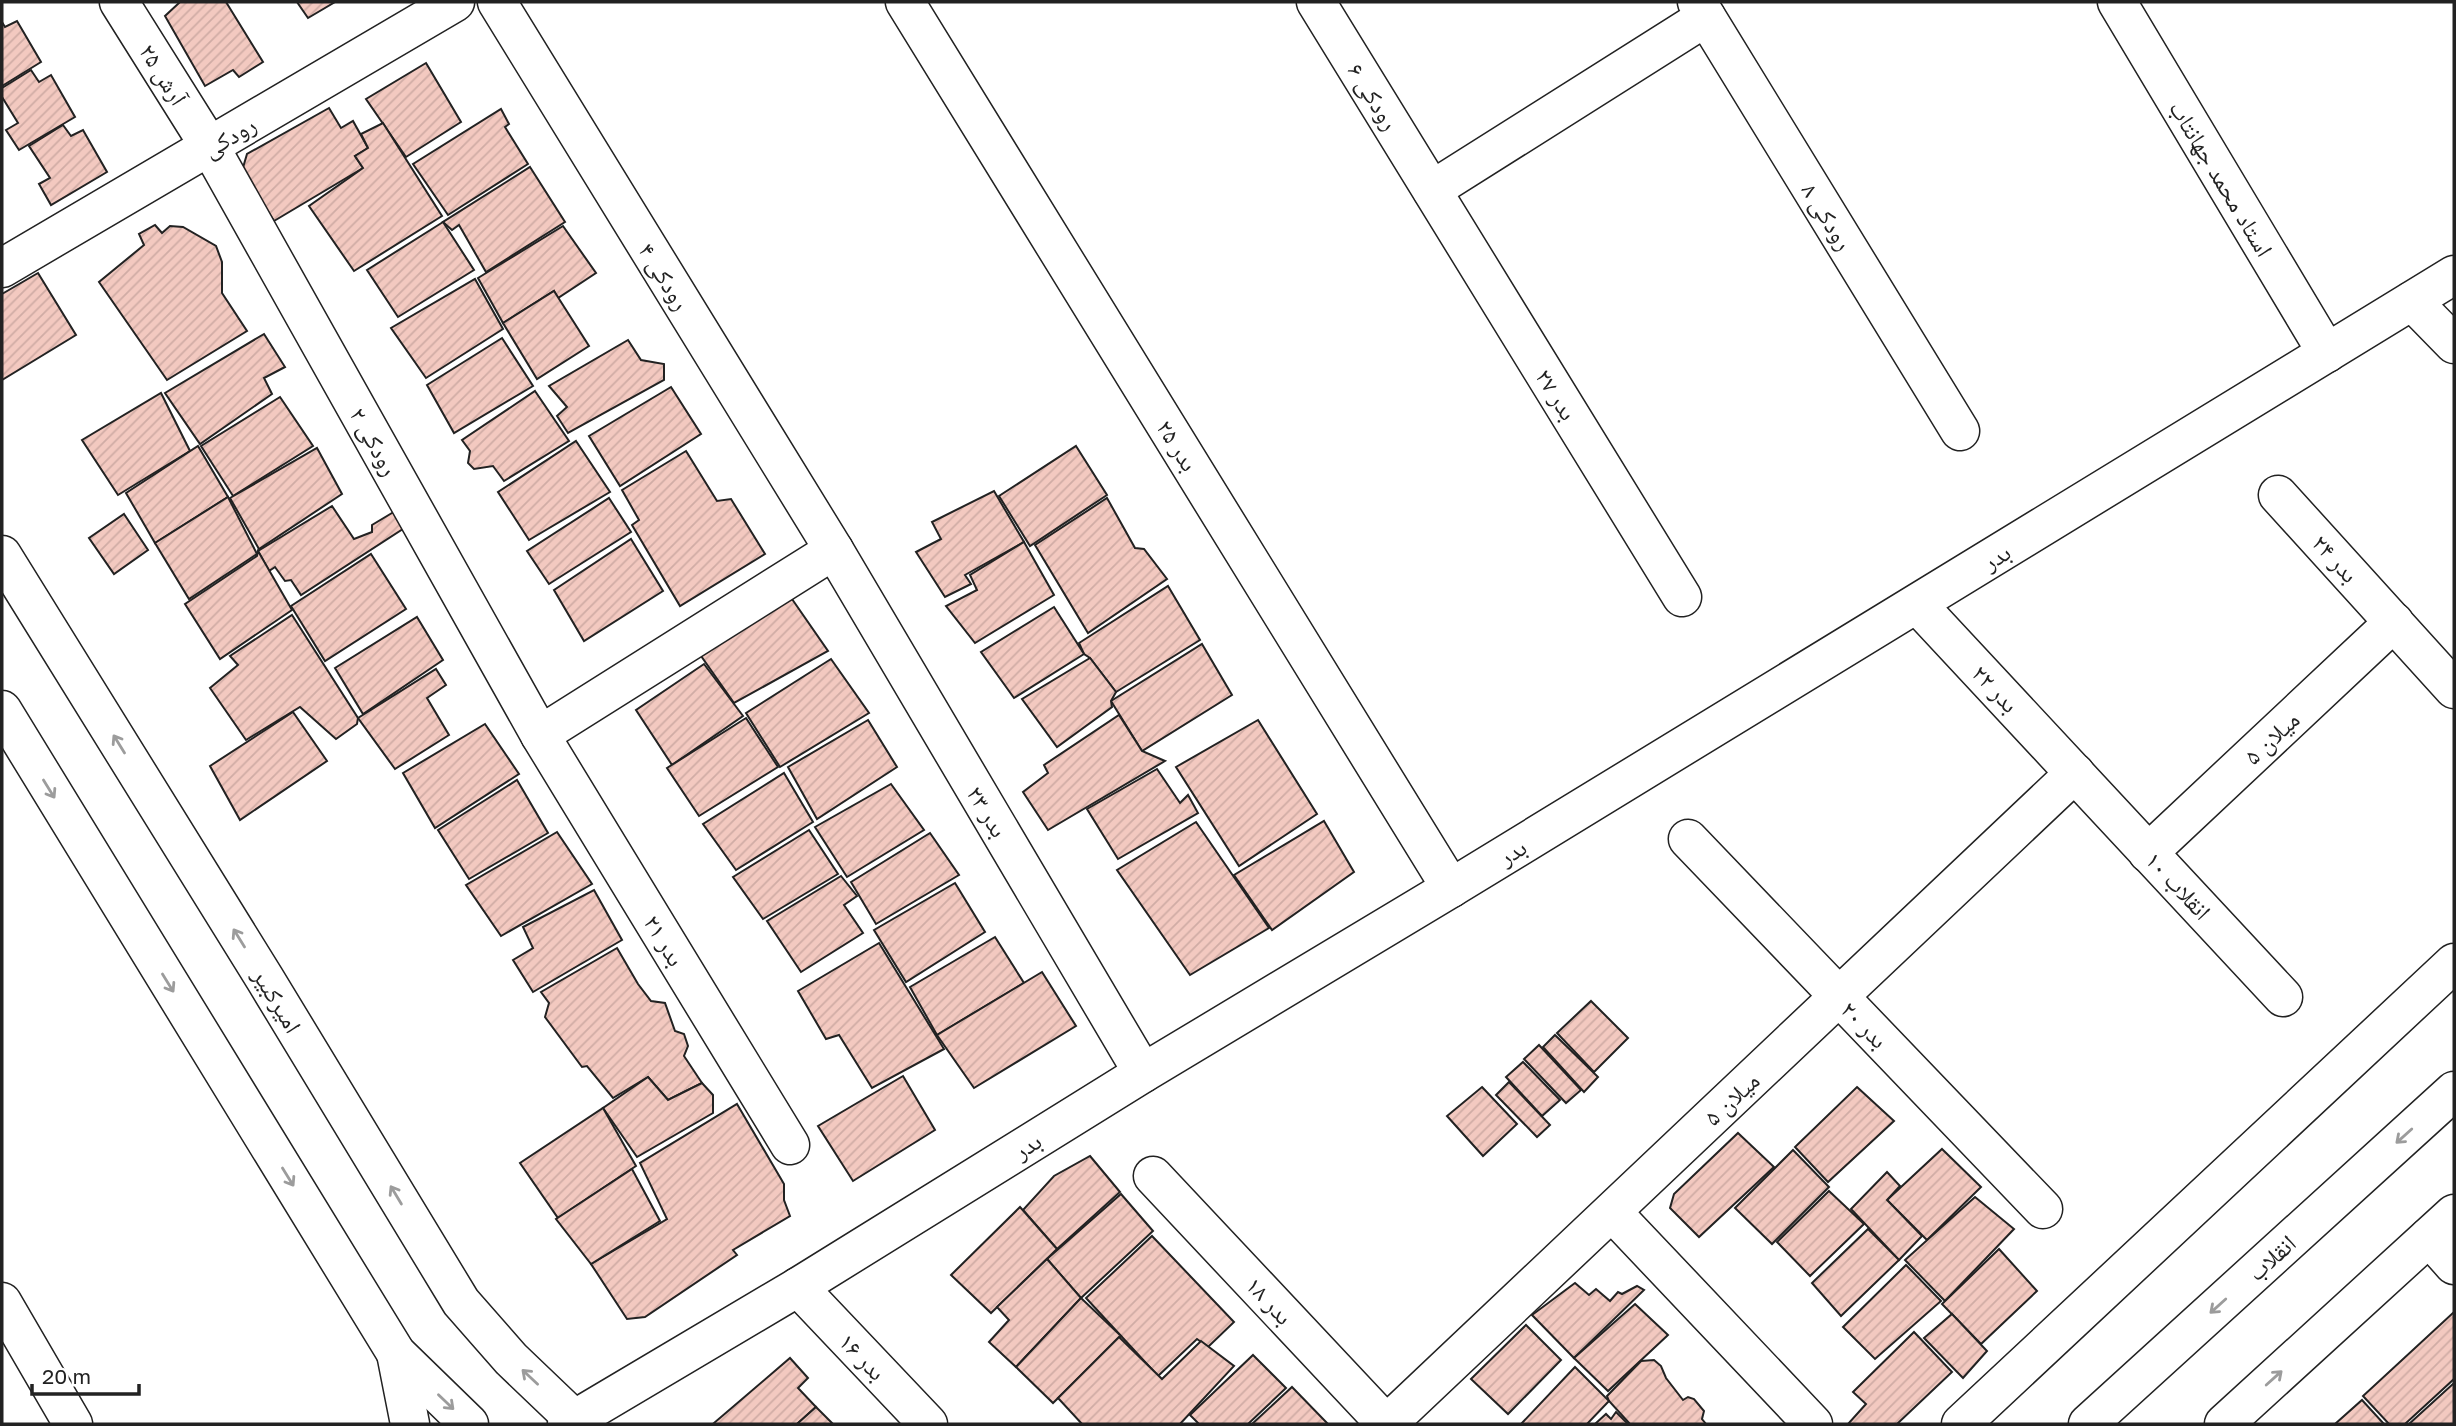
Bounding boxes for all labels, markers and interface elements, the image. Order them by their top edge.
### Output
street label: آرش ۲۵ [133,38,194,111]
street label: رودکی ۶ [1341,57,1406,135]
street label: استاد محمد جهانتاب [2163,95,2280,262]
street label: رودکی [197,109,261,164]
street label: رودکی ۸ [1795,177,1860,255]
street label: رودکی ۴ [632,237,697,315]
street label: بدر ۲۷ [1530,363,1584,425]
street label: رودکی ۲ [344,402,406,481]
street label: بدر ۲۵ [1151,414,1205,476]
street label: بدر ۲۴ [2306,528,2365,589]
street label: بدر [1976,537,2016,577]
street label: بدر ۲۲ [1966,658,2025,718]
street label: میلان ۵ [2237,704,2305,771]
one-way arrow [112,735,126,755]
one-way arrow [43,779,57,799]
street label: بدر ۲۳ [961,780,1015,842]
street label: بدر [1492,832,1532,872]
street label: انقلاب ۱۰ [2140,845,2218,926]
street label: بدر ۲۱ [638,909,692,971]
one-way arrow [232,928,246,948]
street label: امیرکبیر [246,962,309,1038]
one-way arrow [161,973,176,992]
street label: بدر ۲۰ [1835,994,1894,1054]
street label: میلان ۵ [1697,1065,1765,1132]
street label: بدر [1007,1125,1047,1166]
one-way arrow [2396,1128,2413,1145]
one-way arrow [281,1166,295,1186]
one-way arrow [389,1185,403,1205]
street label: انقلاب [2241,1228,2302,1287]
street label: بدر ۱‍۸ [1240,1270,1299,1330]
one-way arrow [2210,1298,2227,1315]
street label: بدر ۱۶ [833,1326,892,1386]
scale bar [32,1352,138,1396]
text: 20 m [42,1363,91,1389]
one-way arrow [521,1369,539,1385]
one-way arrow [2265,1370,2282,1387]
one-way arrow [437,1393,454,1410]

